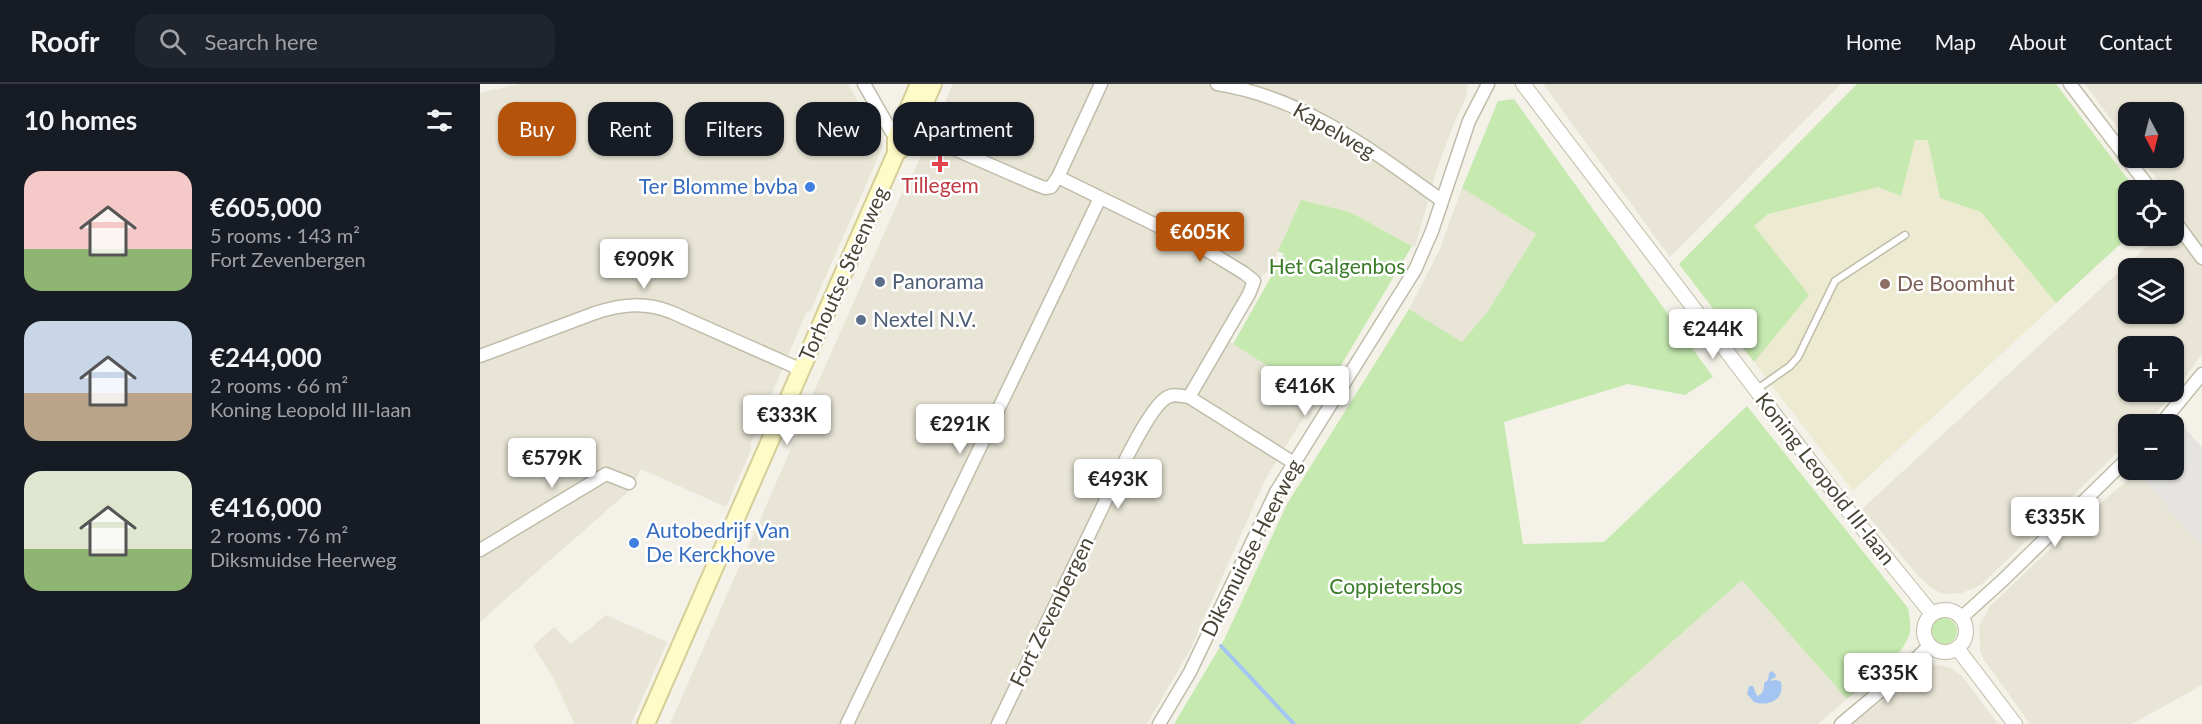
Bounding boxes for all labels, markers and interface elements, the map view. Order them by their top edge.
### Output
search box [135,14,555,68]
text: Roofr [30,24,99,58]
icon: search [156,25,189,58]
text: Search here [204,28,318,55]
text: Home [1846,29,1902,54]
text: Map [1935,29,1976,54]
text: About [2009,29,2066,54]
text: Contact [2099,29,2172,54]
street label: Kapelweg [1289,96,1380,163]
chip: Buy [498,102,576,156]
chip: Rent [588,102,673,156]
chip: Filters [685,102,784,156]
chip: New [796,102,881,156]
chip: Apartment [893,102,1034,156]
north arrow [2118,102,2184,168]
map controls [2118,102,2184,480]
text: 10 homes [24,104,137,136]
icon: filters [423,104,456,137]
marker: Tillegem [933,157,947,171]
place label: Tillegem [901,172,979,197]
place label: Ter Blomme bvba [639,173,798,198]
marker: Ter Blomme bvba [803,180,817,194]
button: locate [2118,180,2184,246]
street label: Torhoutse Steenweg [793,182,892,365]
text: €605,000 [210,191,322,223]
icon: home [72,195,144,267]
pin: €605K [1158,212,1242,263]
text: €605K [1170,219,1230,243]
text: 5 rooms · 143 m² [210,223,360,247]
pin: €909K [602,239,686,290]
text: €909K [614,246,674,270]
text: Fort Zevenbergen [210,247,366,271]
park label: Het Galgenbos [1269,253,1405,278]
button: layers [2118,258,2184,324]
place label: Panorama [892,268,984,293]
place label: De Boomhut [1897,270,2015,295]
marker: Panorama [873,275,887,289]
marker: De Boomhut [1878,277,1892,291]
place label: Nextel N.V. [873,306,976,331]
pin: €244K [1671,309,1755,360]
marker: Nextel N.V. [854,313,868,327]
text: €244K [1683,316,1743,340]
button: + [2118,336,2184,402]
text: €244,000 [210,341,322,373]
icon: home [72,345,144,417]
pin: €416K [1263,366,1347,417]
text: 2 rooms · 66 m² [210,373,348,397]
text: €416K [1275,373,1335,397]
street label: Koning Leopold III-laan [1751,387,1901,569]
pin: €333K [745,395,829,446]
text: Koning Leopold III-laan [210,397,412,421]
text: €333K [757,402,817,426]
pin: €291K [918,404,1002,455]
text: €291K [930,411,990,435]
button: − [2118,414,2184,480]
pin: €579K [510,438,594,489]
text: €579K [522,445,582,469]
street label: Diksmuidse Heerweg [1195,454,1306,640]
pin: €493K [1076,459,1160,510]
text: €493K [1088,466,1148,490]
text: €416,000 [210,491,322,523]
icon: home [72,495,144,567]
pin: €335K [2013,497,2097,548]
text: €335K [2025,504,2085,528]
place label: Autobedrijf Van De Kerckhove [646,517,790,566]
text: 2 rooms · 76 m² [210,523,348,547]
street label: Fort Zevenbergen [1004,532,1098,690]
marker: Autobedrijf Van De Kerckhove [627,536,641,550]
text: Diksmuidse Heerweg [210,547,396,571]
park label: Coppietersbos [1329,573,1463,598]
pin: €335K [1846,653,1930,704]
text: €335K [1858,660,1918,684]

